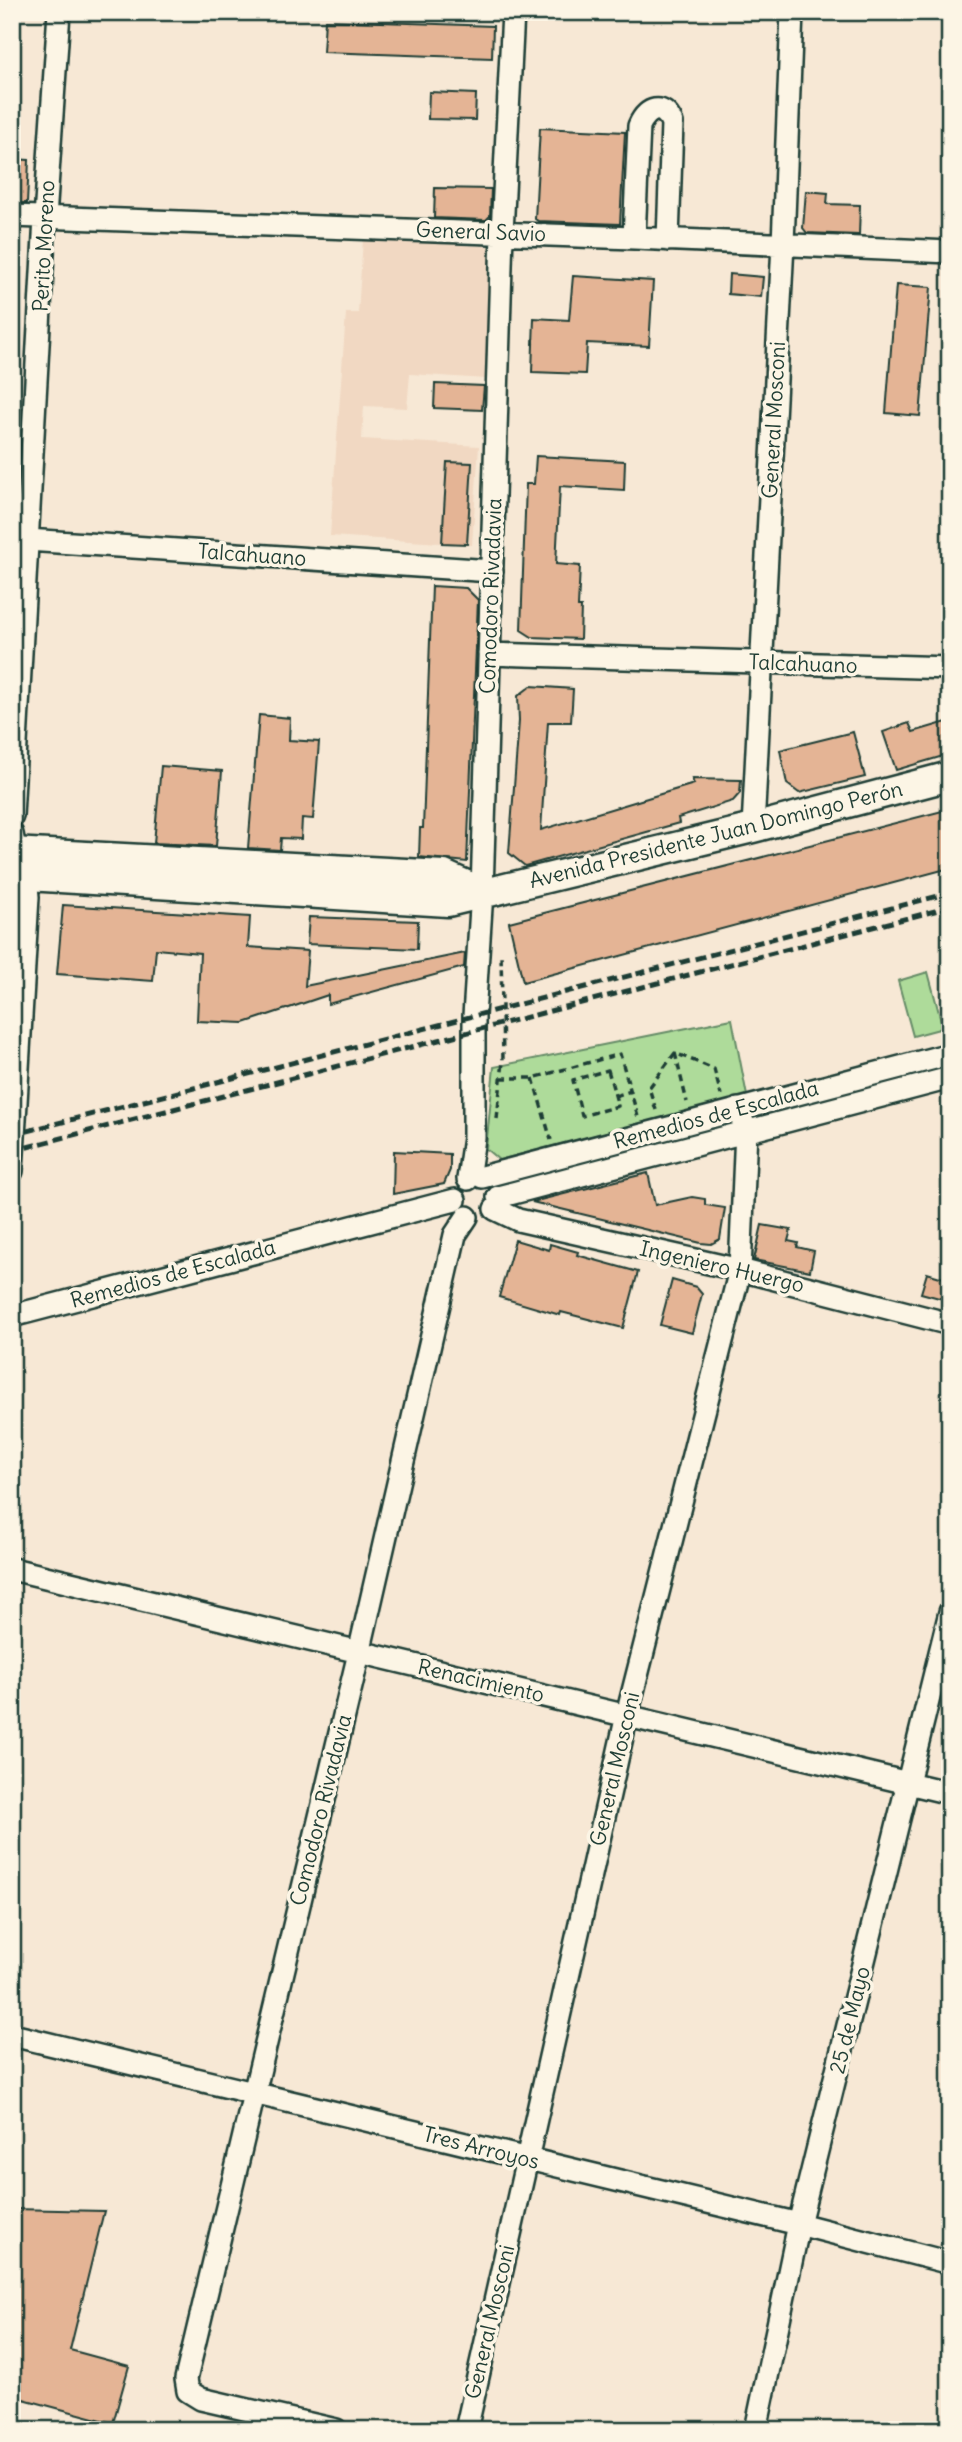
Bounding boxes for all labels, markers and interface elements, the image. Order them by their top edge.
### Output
street label: Perito Moreno [27,179,60,313]
street label: General Savio [415,216,547,247]
street label: General Mosconi [756,341,791,499]
street label: Comodoro Rivadavia [474,497,507,695]
street label: Talcahuano [197,537,307,572]
street label: Talcahuano [748,648,858,679]
street label: Avenida Presidente Juan Domingo Perón [526,775,905,894]
street label: Remedios de Escalada [610,1074,821,1155]
street label: Remedios de Escalada [67,1233,278,1314]
street label: Ingeniero Huergo [637,1234,807,1299]
street label: Renacimiento [415,1653,547,1708]
street label: General Mosconi [584,1689,645,1849]
street label: Comodoro Rivadavia [284,1711,357,1908]
street label: 25 de Mayo [823,1963,876,2076]
street label: Tres Arroyos [420,2120,542,2175]
street label: General Mosconi [459,2242,520,2402]

